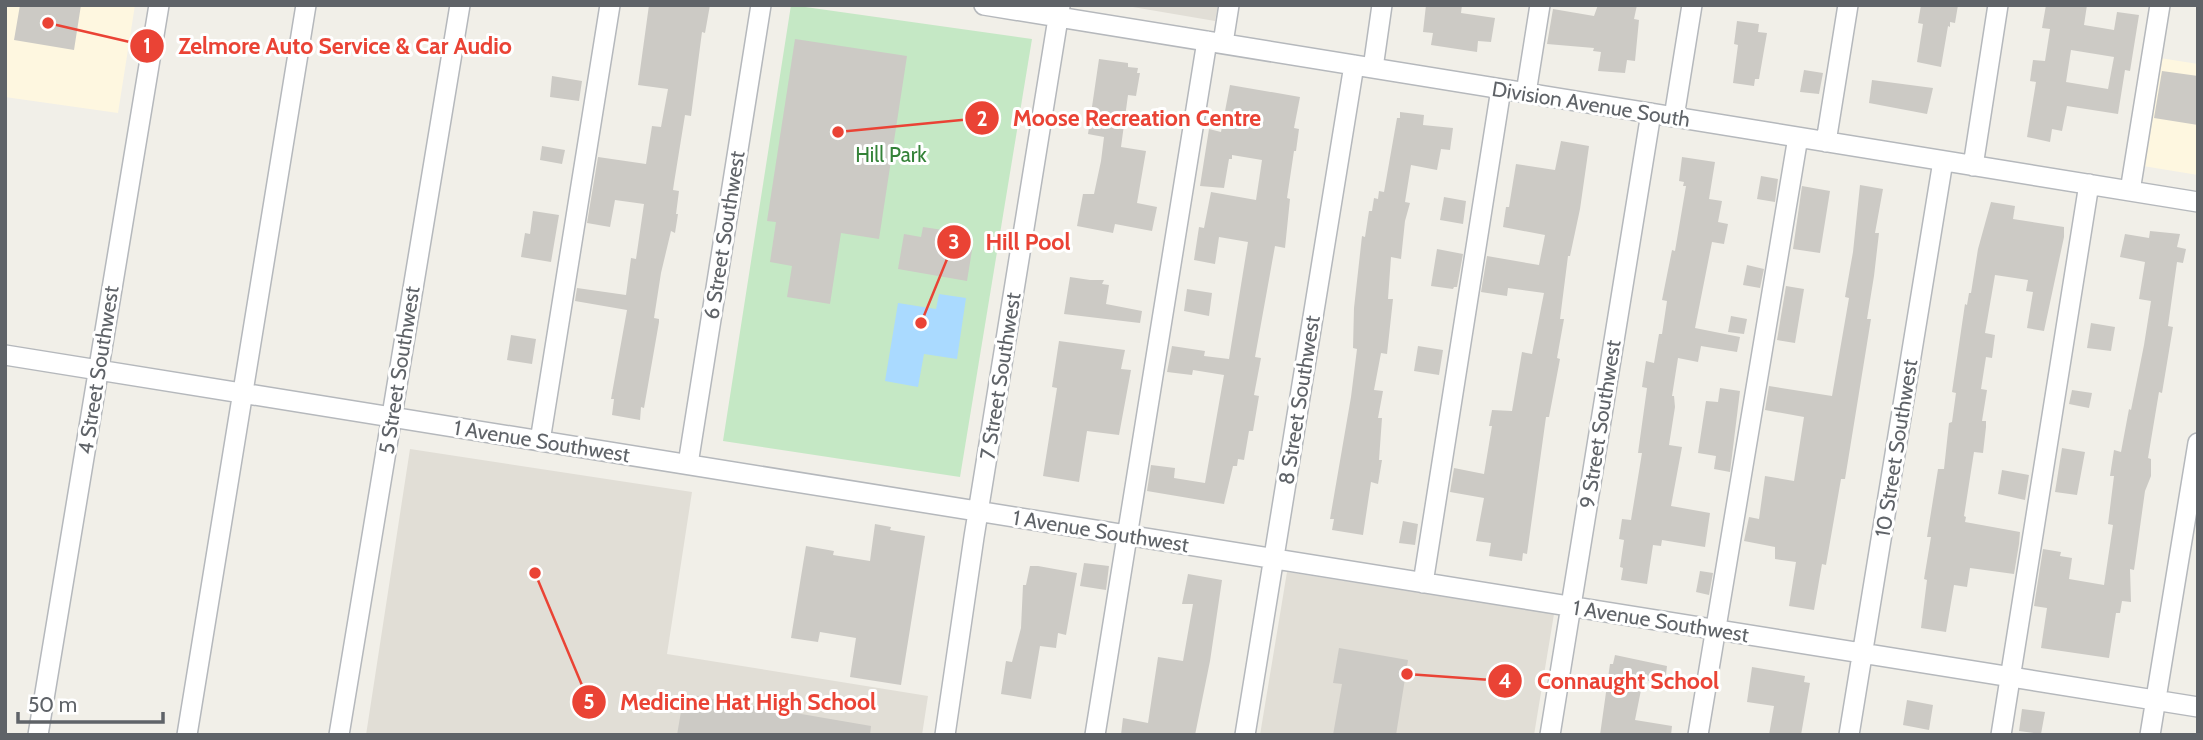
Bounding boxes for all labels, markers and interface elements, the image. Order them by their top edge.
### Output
callout: Zelmore Auto Service & Car Audio [129,24,526,68]
text: Zelmore Auto Service & Car Audio [178,32,512,60]
text: 1 [143,33,151,58]
street label: Division Avenue South [1490,76,1692,132]
callout: Moose Recreation Centre [964,96,1276,140]
text: Moose Recreation Centre [1013,104,1261,132]
text: 2 [976,106,988,131]
park label: Hill Park [855,142,927,167]
street label: 6 Street Southwest [698,149,750,321]
callout: Hill Pool [936,220,1084,264]
text: Hill Pool [985,228,1071,256]
text: 3 [948,229,960,254]
street label: 4 Street Southwest [72,284,124,456]
street label: 5 Street Southwest [373,284,425,456]
street label: 7 Street Southwest [974,291,1026,461]
street label: 8 Street Southwest [1273,314,1325,486]
street label: 9 Street Southwest [1574,338,1626,510]
street label: 10 Street Southwest [1870,357,1922,539]
street label: 1 Avenue Southwest [452,415,632,467]
street label: 1 Avenue Southwest [1011,505,1191,557]
street label: 1 Avenue Southwest [1571,595,1751,647]
callout: Connaught School [1488,659,1733,703]
text: Connaught School [1537,667,1719,695]
text: 4 [1498,668,1512,693]
scale bar [18,680,163,724]
callout: Medicine Hat High School [571,680,890,724]
text: Medicine Hat High School [620,688,876,716]
text: 5 [583,689,595,714]
text: 50 m [28,692,77,717]

